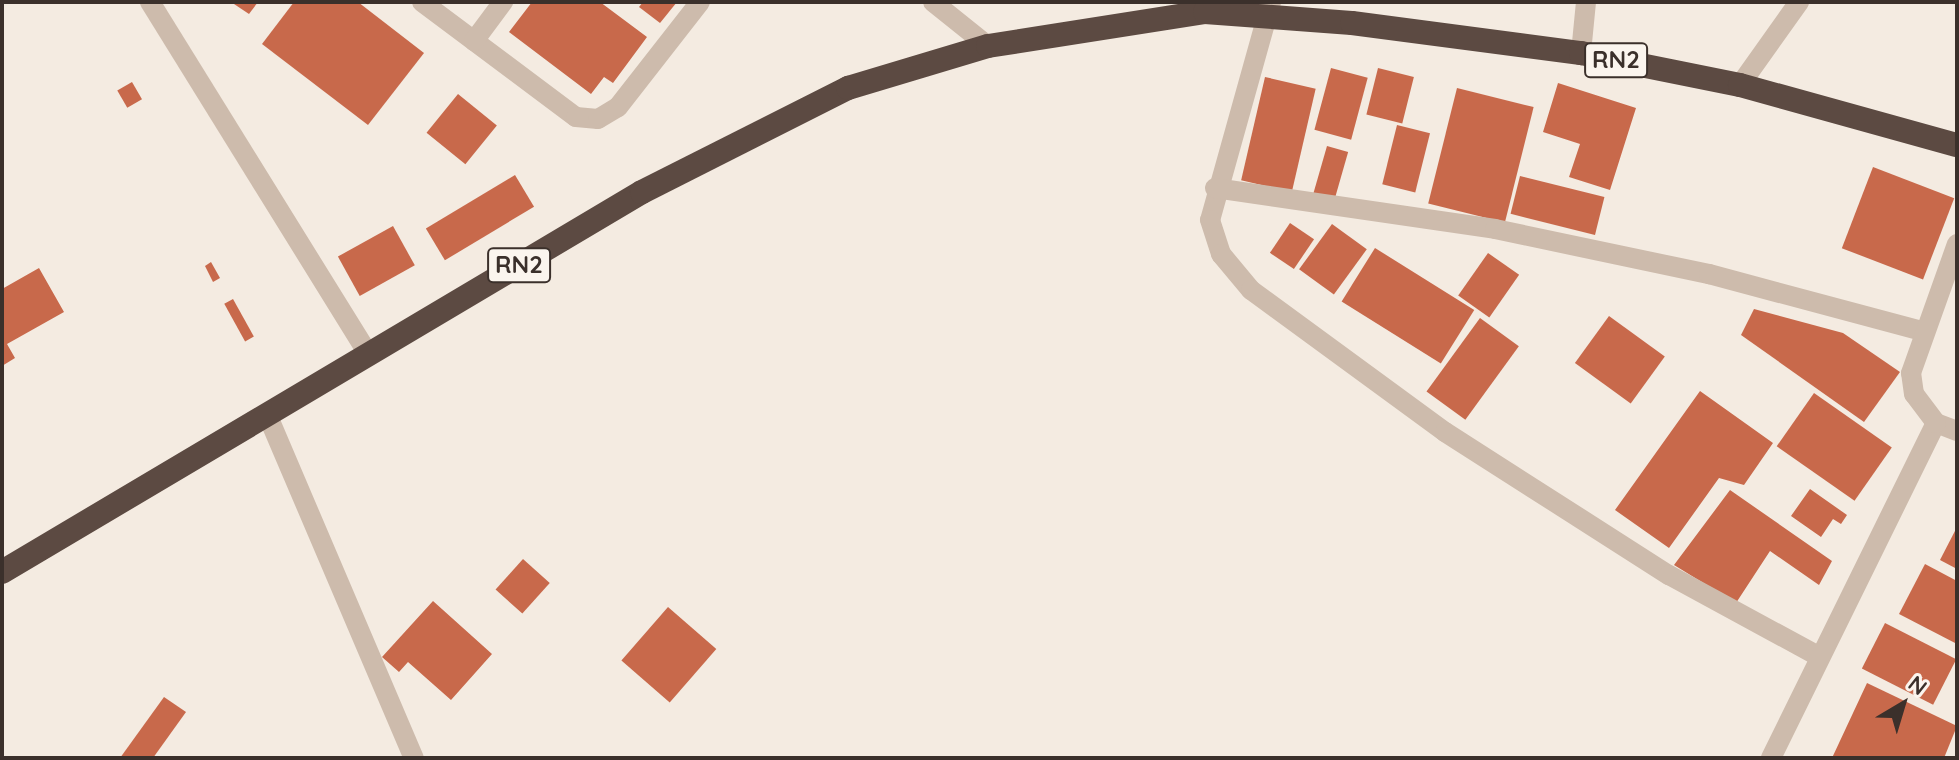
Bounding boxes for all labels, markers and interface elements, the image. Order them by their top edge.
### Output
road number: RN2 [1584,40,1648,80]
road number: RN2 [487,245,551,285]
north arrow [1863,664,1943,744]
text: N [1903,669,1933,701]

